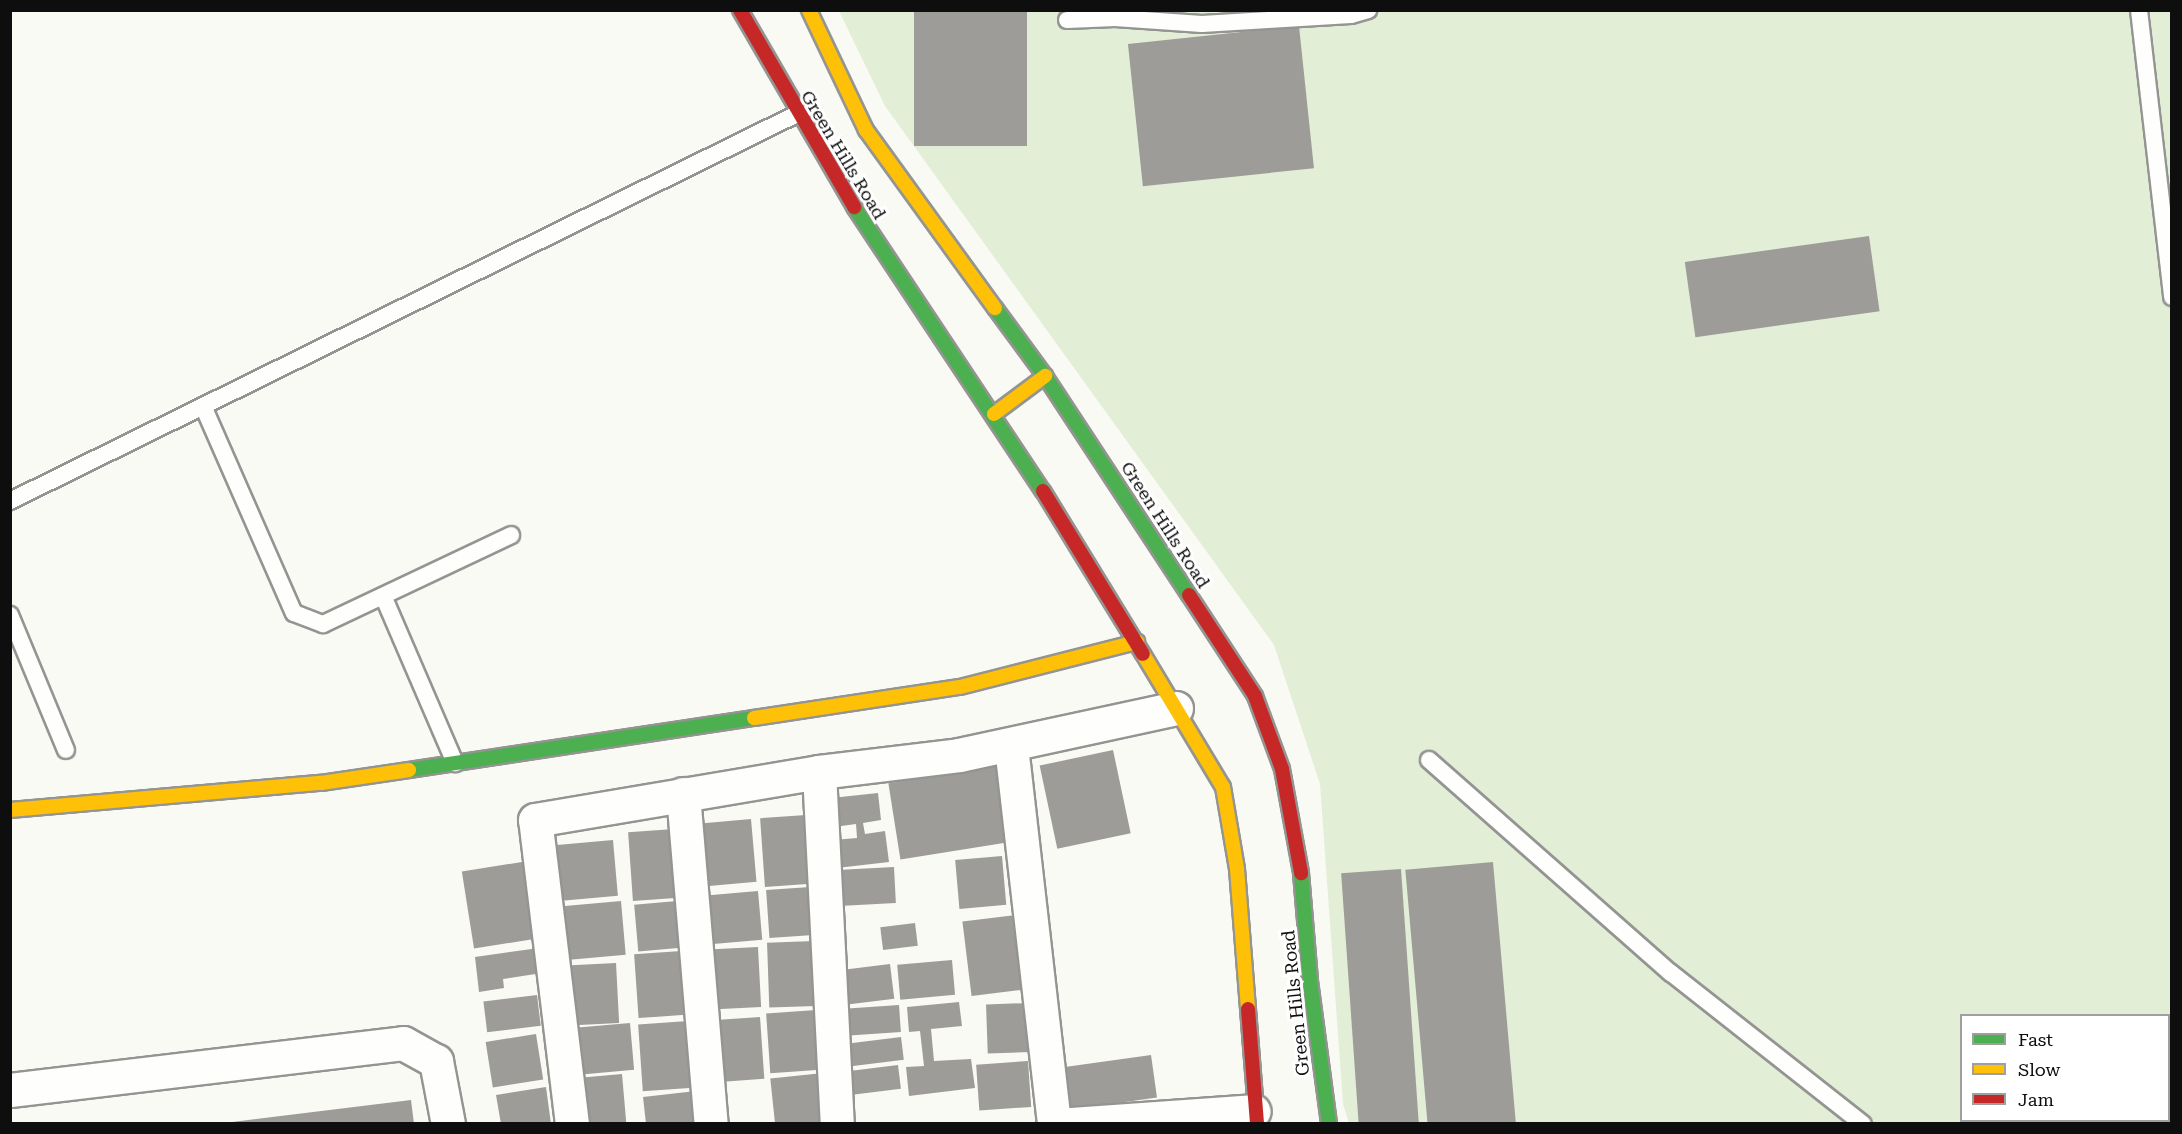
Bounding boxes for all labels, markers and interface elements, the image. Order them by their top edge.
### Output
street label: Green Hills Road [796,87,890,223]
street label: Green Hills Road [1116,458,1214,592]
street label: Green Hills Road [1278,929,1314,1077]
legend [1960,1014,2170,1122]
text: Fast [2018,1029,2053,1050]
text: Slow [2018,1059,2060,1080]
text: Jam [2018,1089,2054,1110]

